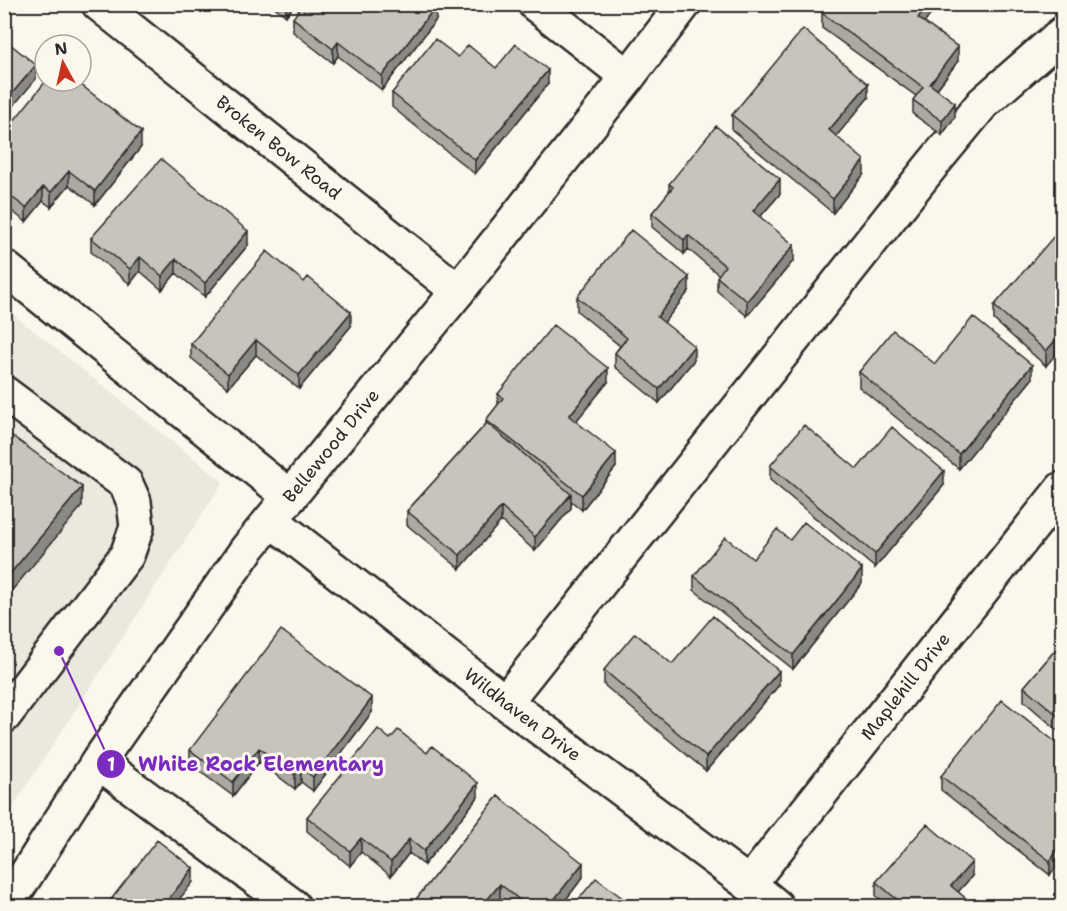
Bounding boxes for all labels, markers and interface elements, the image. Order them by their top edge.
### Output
north arrow [33,33,93,93]
text: N [53,37,69,60]
street label: Broken Bow Road [211,90,346,205]
street label: Bellewood Drive [278,384,385,508]
street label: Maplehill Drive [855,628,956,745]
street label: Wildhaven Drive [459,662,586,767]
callout: White Rock Elementary [96,745,396,783]
text: White Rock Elementary [138,751,384,777]
text: 1 [107,753,115,777]

